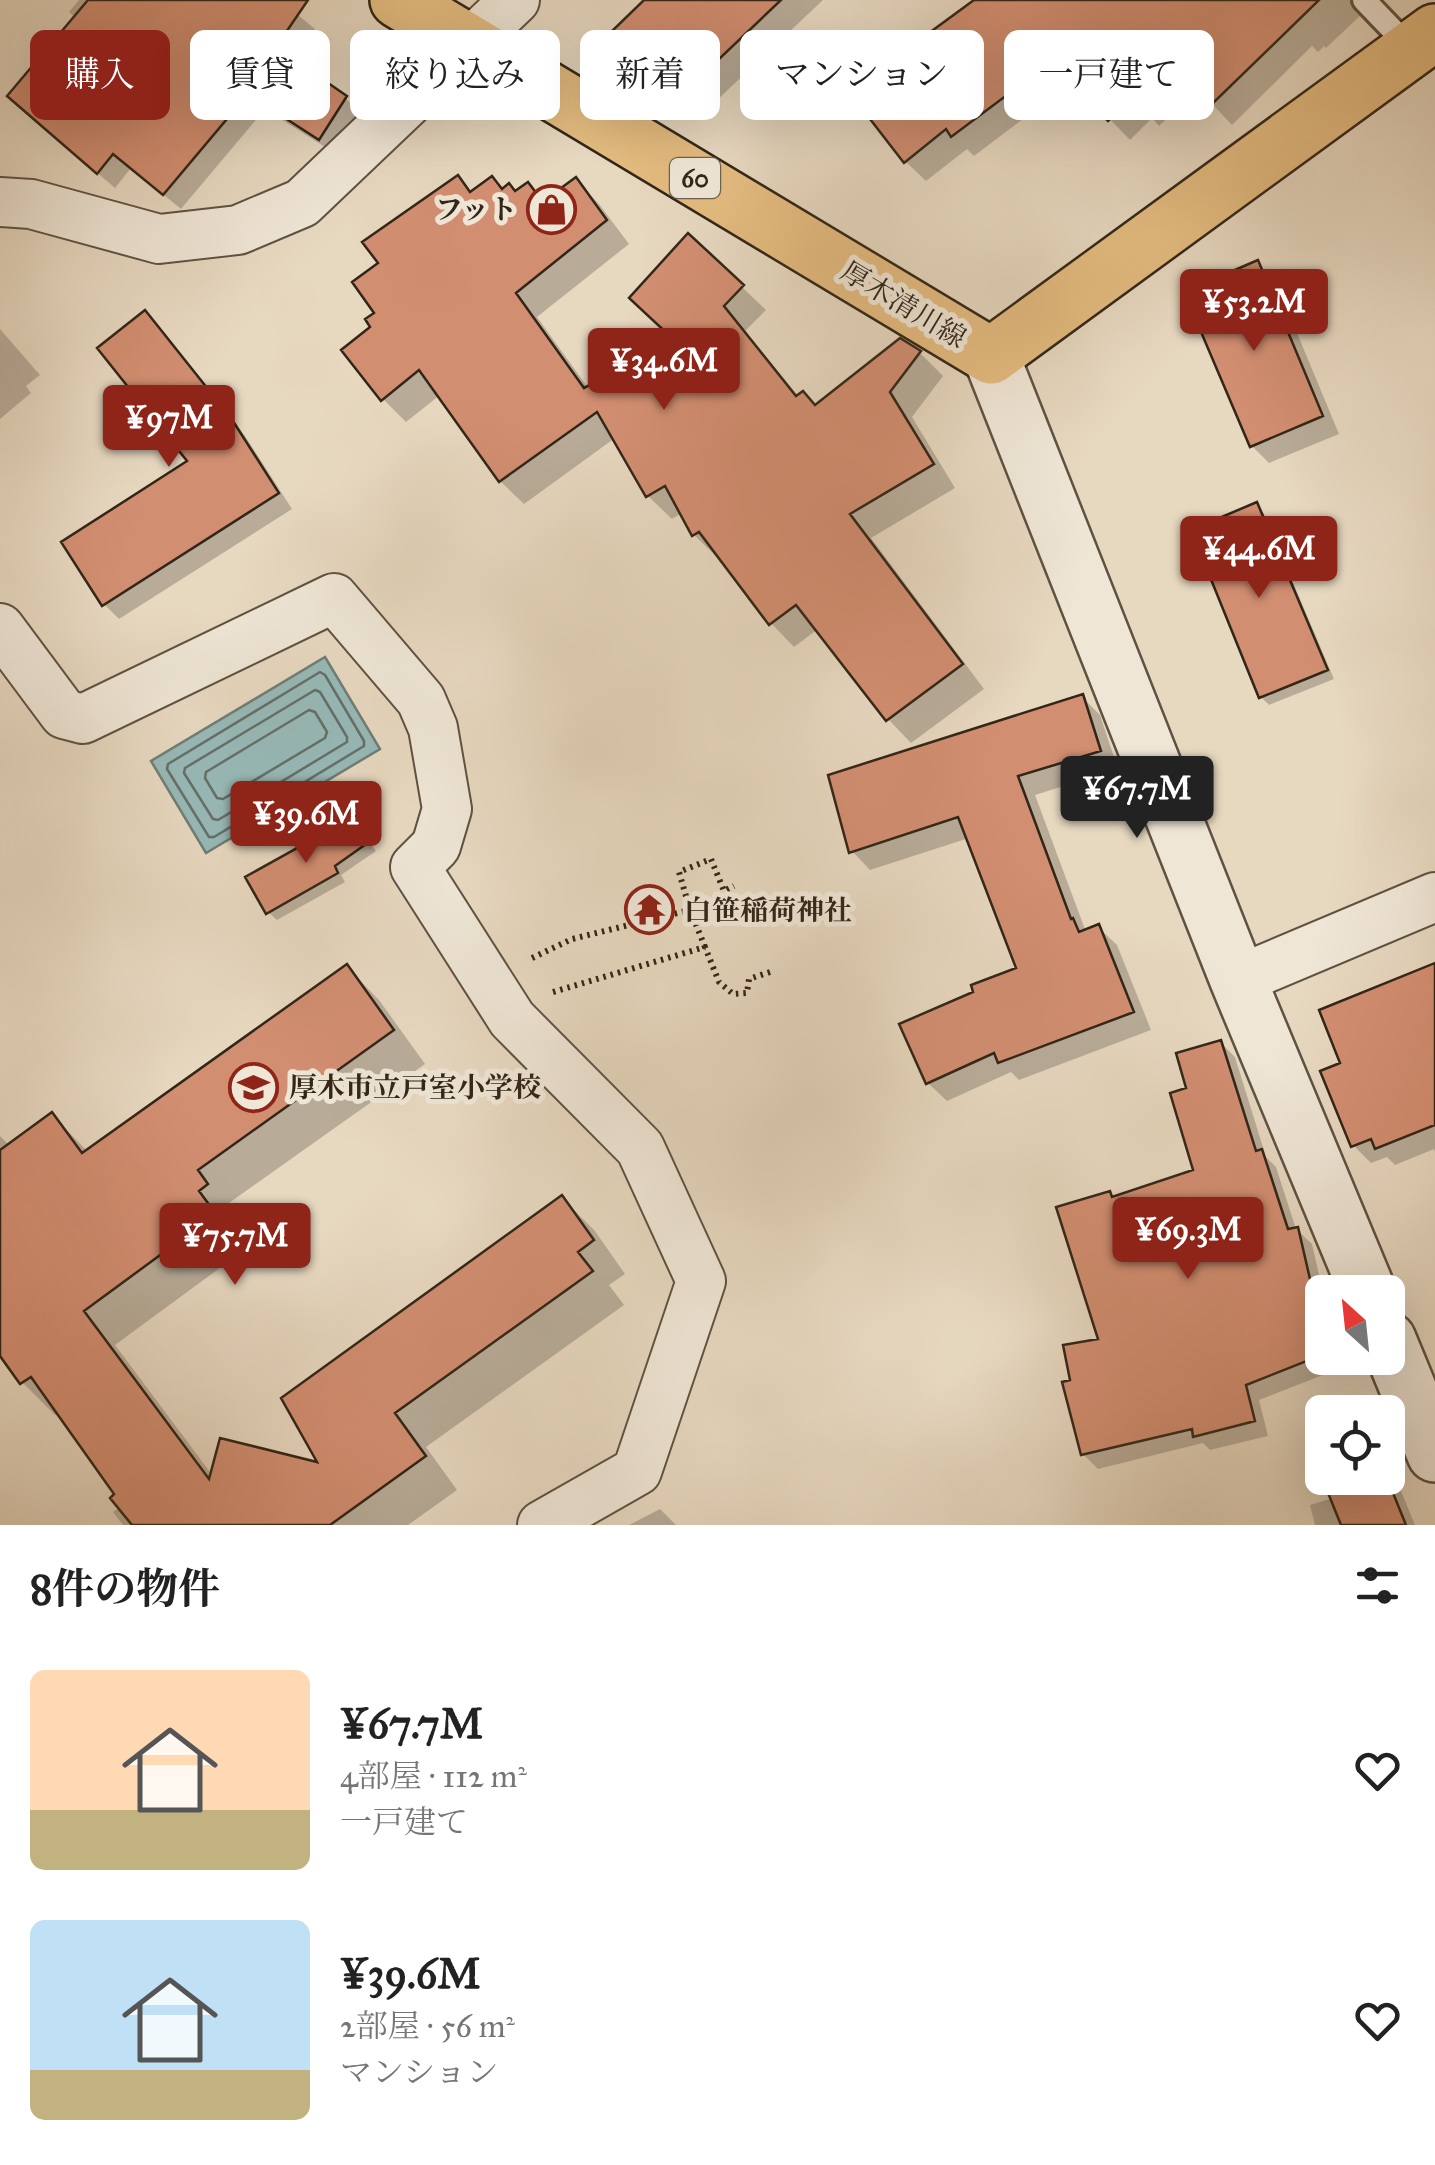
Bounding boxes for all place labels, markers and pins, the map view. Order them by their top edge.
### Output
shop icon: フット [526,183,578,235]
place label: フット [435,192,517,227]
pin: ¥53.2M [1173,269,1335,354]
pin: ¥34.6M [583,328,745,413]
pin: ¥97M [110,385,228,470]
pin: ¥44.6M [1178,516,1340,601]
pin: ¥67.7M [1056,756,1218,841]
pin: ¥39.6M [225,781,387,866]
temple icon: 白笹稲荷神社 [623,884,675,936]
place label: 白笹稲荷神社 [684,893,852,928]
school or university icon: 厚木市立戸室小学校 [228,1061,280,1113]
place label: 厚木市立戸室小学校 [289,1070,541,1105]
pin: ¥69.3M [1107,1197,1269,1282]
pin: ¥75.7M [154,1203,316,1288]

